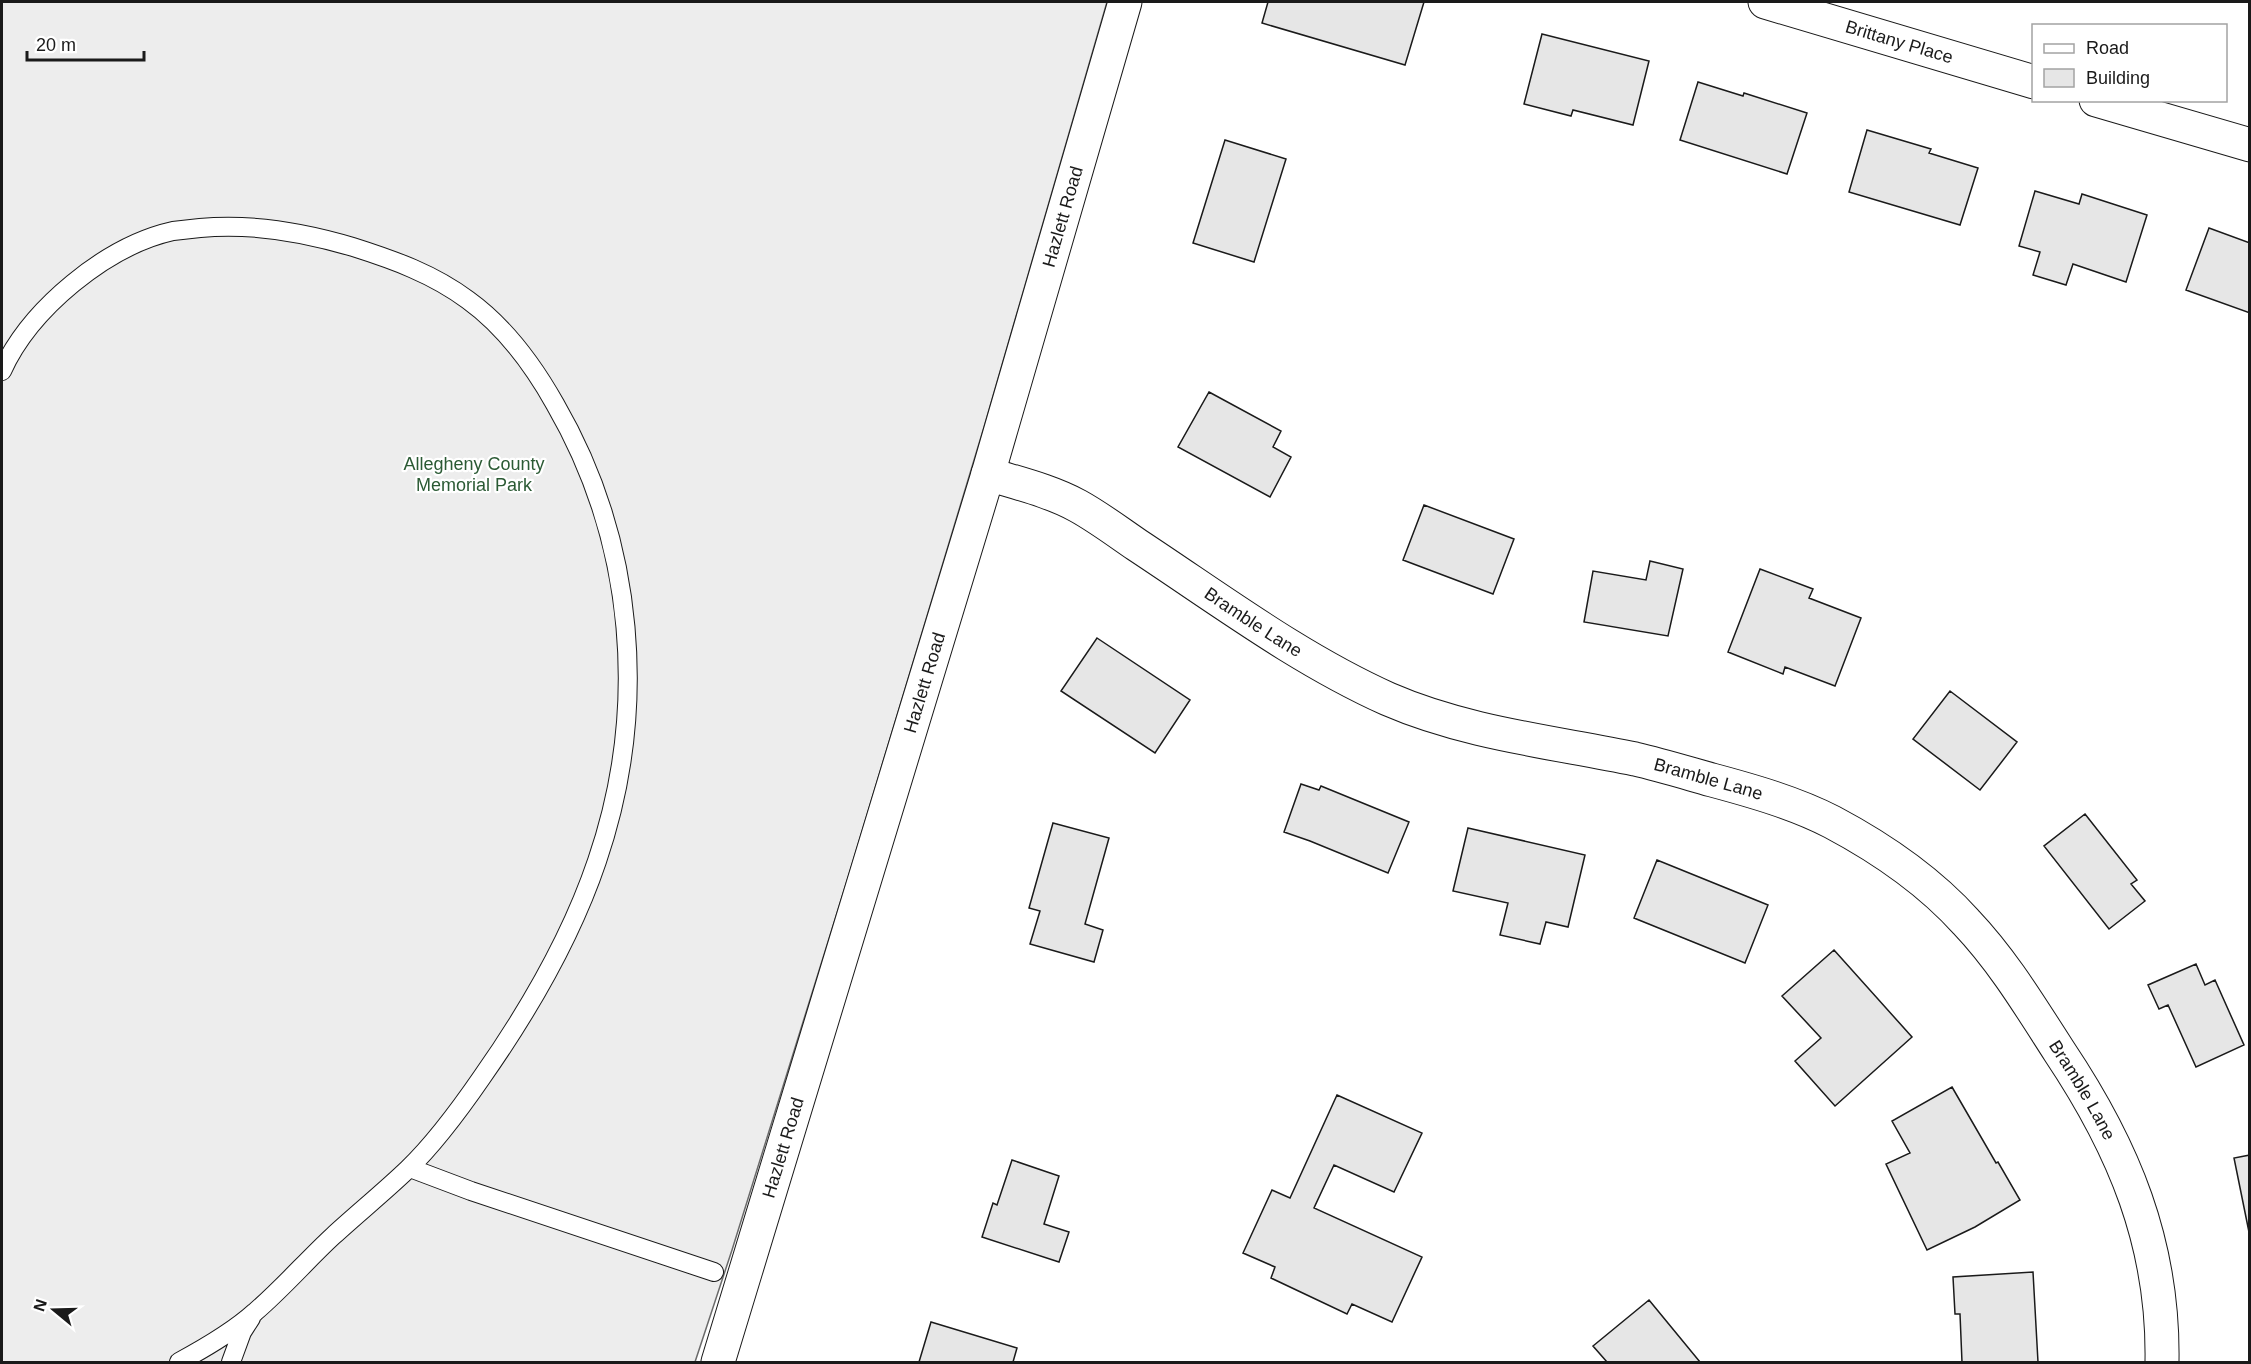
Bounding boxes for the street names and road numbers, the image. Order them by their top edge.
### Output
street label: Brittany Place [1843,16,1955,67]
street label: Hazlett Road [1039,164,1087,270]
street label: Bramble Lane [1201,583,1306,661]
street label: Hazlett Road [900,630,949,735]
street label: Bramble Lane [1652,754,1765,804]
street label: Bramble Lane [2045,1037,2119,1143]
street label: Hazlett Road [758,1095,808,1200]

